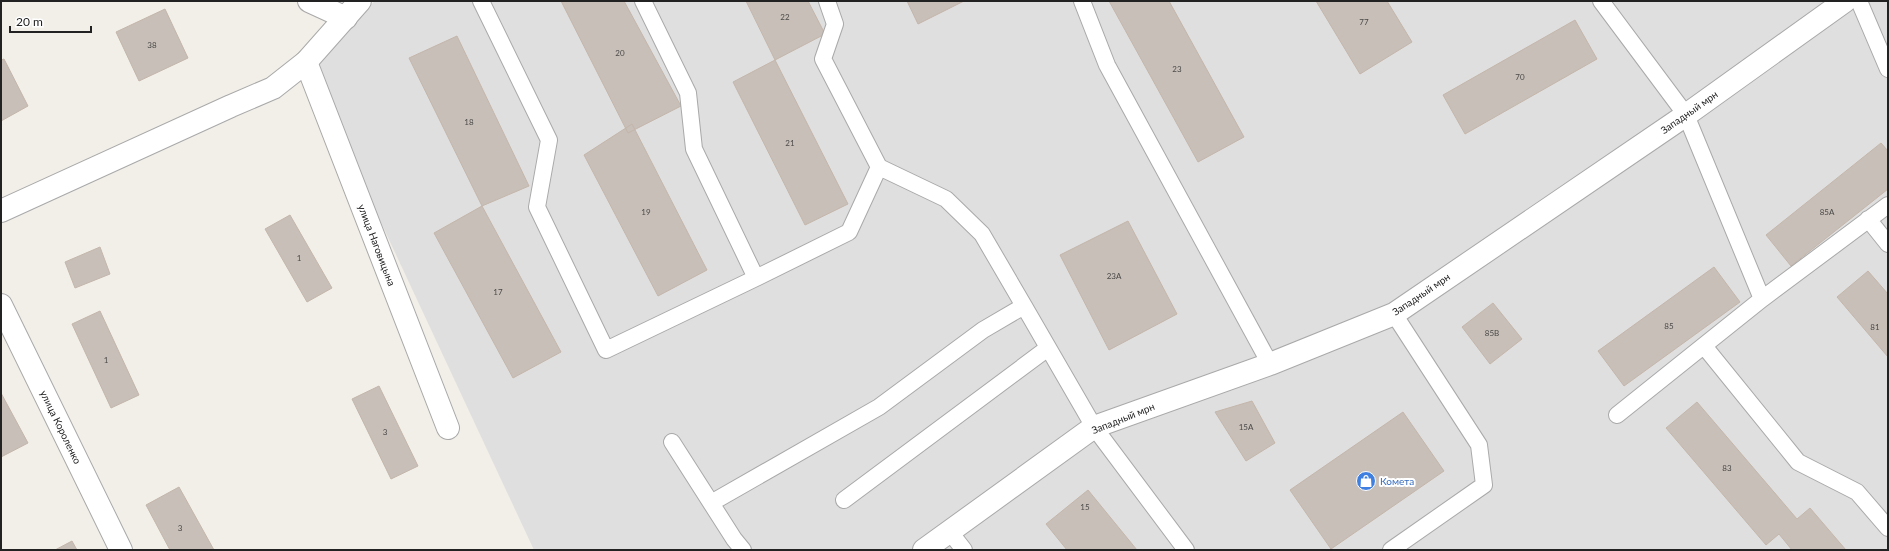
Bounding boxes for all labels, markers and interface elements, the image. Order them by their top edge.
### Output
scale bar [10,8,91,34]
house number: 22 [780,12,790,22]
text: 20 m [16,14,43,29]
house number: 77 [1359,17,1369,27]
house number: 38 [147,40,157,50]
house number: 20 [615,48,625,58]
house number: 23 [1172,64,1182,74]
house number: 70 [1515,72,1525,82]
street label: Западный мрн [1658,88,1720,136]
house number: 18 [464,117,474,127]
house number: 21 [785,138,795,148]
street label: улица Наговицына [356,202,398,288]
house number: 19 [641,207,651,217]
house number: 85А [1820,207,1835,217]
house number: 1 [297,253,302,263]
street label: Западный мрн [1390,270,1452,318]
house number: 23А [1107,271,1122,281]
house number: 17 [493,287,503,297]
house number: 85 [1664,321,1674,331]
house number: 81 [1870,322,1880,332]
house number: 85В [1485,328,1499,338]
house number: 1 [104,355,109,365]
street label: улица Короленко [38,388,84,466]
street label: Западный мрн [1090,400,1156,436]
house number: 15А [1239,422,1254,432]
house number: 3 [383,427,388,437]
house number: 83 [1722,463,1732,473]
shop icon: Комета [1355,470,1377,492]
place label: Комета [1380,475,1414,487]
house number: 15 [1080,502,1090,512]
house number: 3 [178,523,183,533]

